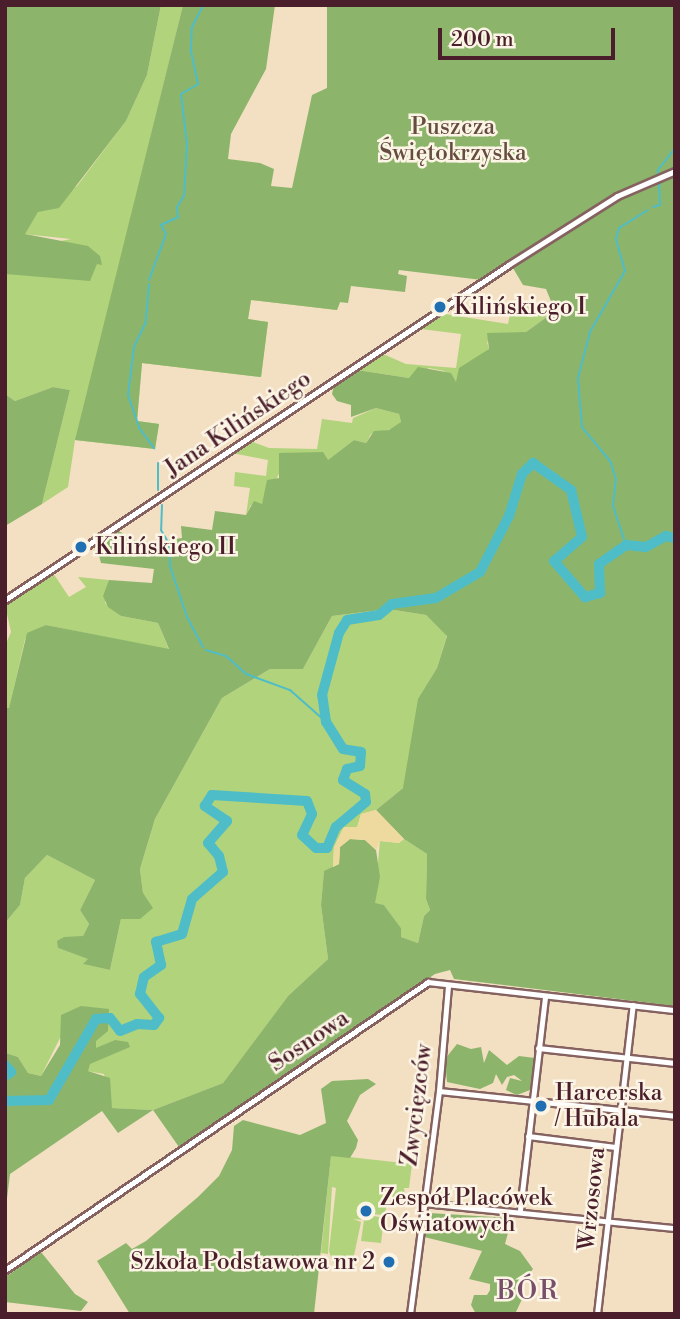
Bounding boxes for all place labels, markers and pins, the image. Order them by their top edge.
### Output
place label: Kilińskiego I [454,293,586,321]
marker: Kilińskiego I [432,299,448,315]
place label: Kilińskiego II [95,533,236,561]
marker: Kilińskiego II [73,539,89,555]
place label: Harcerska / Hubala [555,1079,662,1133]
marker: Harcerska / Hubala [533,1098,549,1114]
place label: Zespół Placówek Oświatowych [380,1184,552,1238]
marker: Zespół Placówek Oświatowych [358,1203,374,1219]
place label: Szkoła Podstawowa nr 2 [130,1248,375,1276]
marker: Szkoła Podstawowa nr 2 [381,1254,397,1270]

